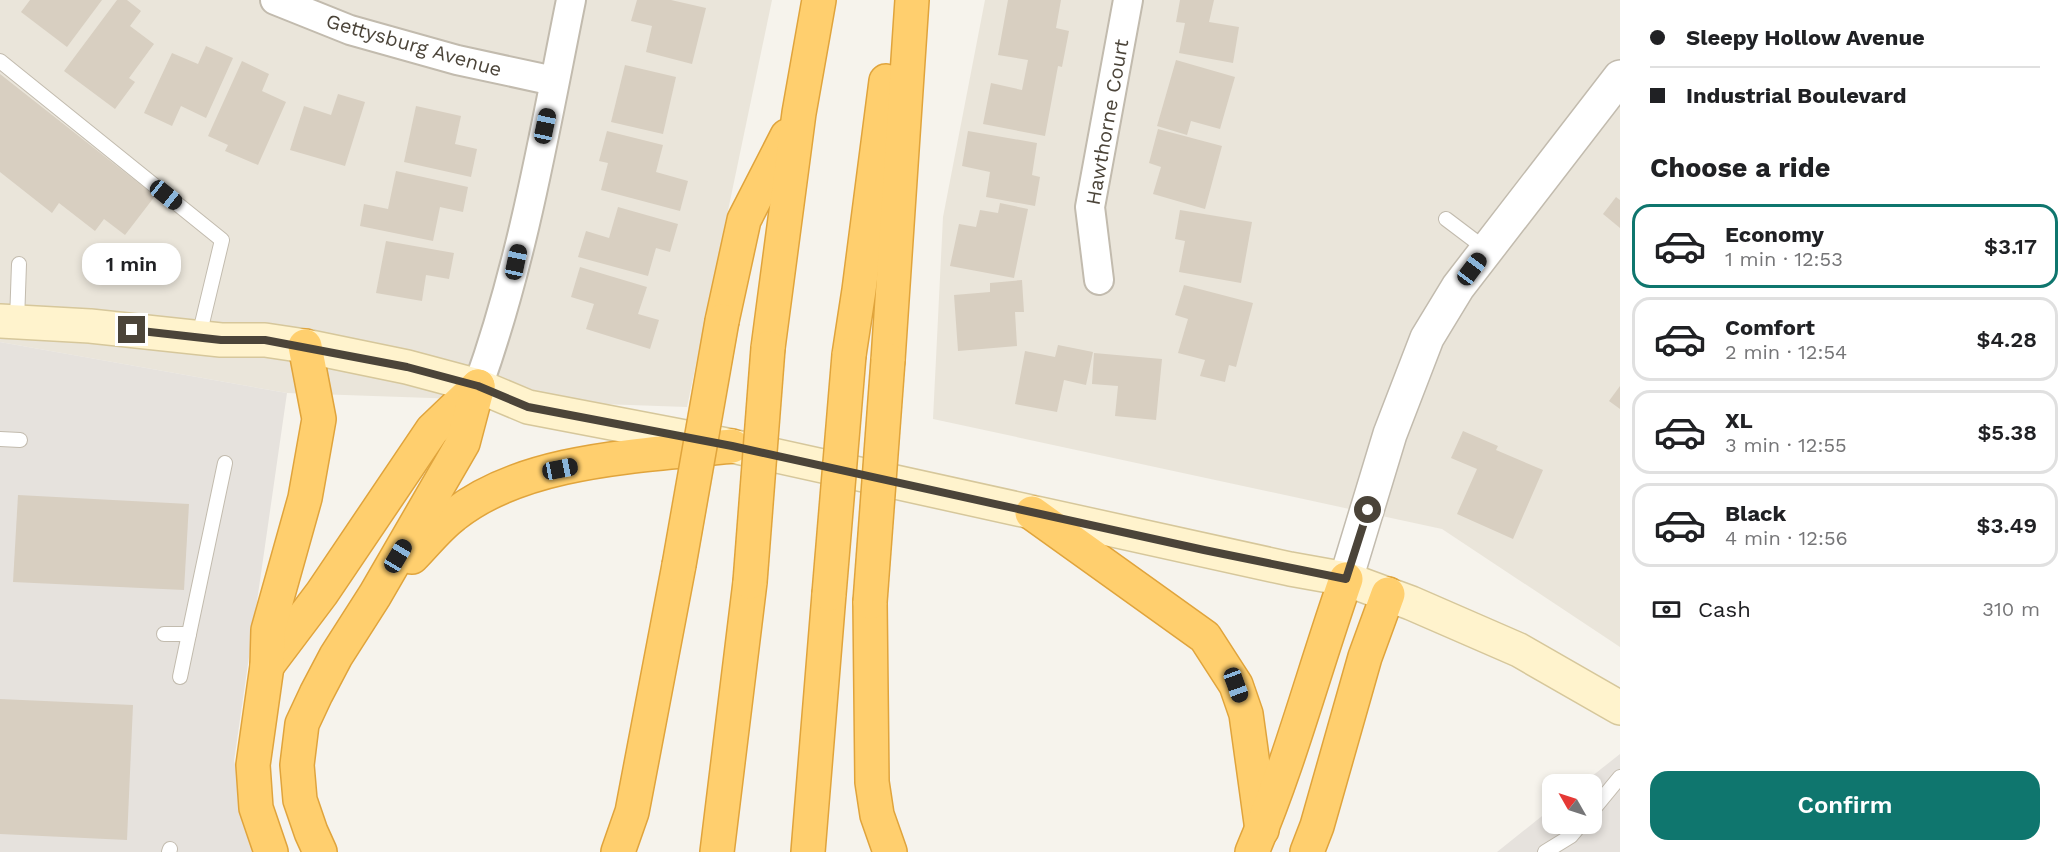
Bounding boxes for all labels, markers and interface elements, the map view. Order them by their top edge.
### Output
street label: Gettysburg Avenue [323,8,505,82]
text: Sleepy Hollow Avenue [1686,25,1925,50]
street label: Hawthorne Court [1081,37,1134,207]
text: Industrial Boulevard [1686,83,1907,108]
car [532,107,558,145]
text: Choose a ride [1650,152,1830,184]
car [146,177,186,213]
icon: car [1653,219,1707,273]
text: Economy [1725,222,1824,247]
text: $3.17 [1984,234,2037,259]
callout: 1 min [82,243,182,285]
car [503,243,529,281]
text: 1 min · 12:53 [1725,247,1843,271]
car [1454,249,1490,289]
text: 1 min [106,252,157,276]
icon: car [1653,312,1707,366]
text: Comfort [1725,315,1815,340]
route end [118,316,145,343]
text: $4.28 [1976,327,2037,352]
text: 2 min · 12:54 [1725,340,1847,364]
icon: car [1653,405,1707,459]
text: XL [1725,408,1753,433]
text: $5.38 [1977,420,2037,445]
text: 3 min · 12:55 [1725,433,1847,457]
car [541,457,579,481]
route start [1354,496,1381,523]
icon: car [1653,498,1707,552]
text: Black [1725,501,1786,526]
text: $3.49 [1977,513,2037,538]
text: 4 min · 12:56 [1725,526,1848,550]
car [381,536,415,576]
icon: cash [1650,593,1683,626]
text: Cash [1698,597,1751,622]
text: 310 m [1982,597,2040,621]
car [1221,665,1251,705]
button: Confirm [1650,771,2040,840]
north arrow [1542,774,1602,834]
map controls [1542,774,1602,834]

